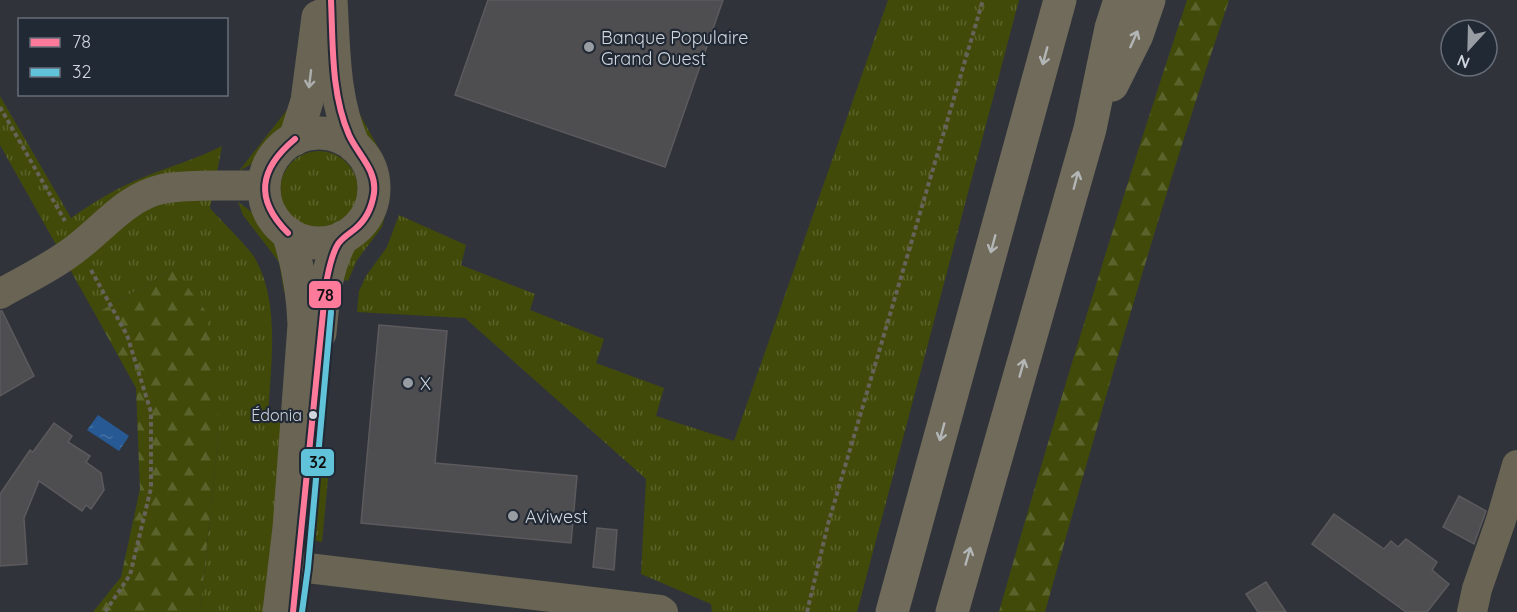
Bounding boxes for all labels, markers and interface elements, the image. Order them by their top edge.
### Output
legend [18,18,228,96]
north arrow [1439,18,1499,78]
place label: Banque Populaire Grand Ouest [601,26,748,70]
text: 78 [72,30,91,53]
one-way arrow [1129,31,1140,49]
marker: Banque Populaire Grand Ouest [582,40,596,54]
one-way arrow [1039,46,1050,65]
text: N [1454,50,1473,73]
text: 32 [72,60,91,83]
one-way arrow [304,68,315,88]
one-way arrow [1071,171,1082,190]
one-way arrow [987,235,998,254]
line badge: 78 [308,280,342,309]
text: 78 [316,285,334,305]
one-way arrow [1017,359,1028,378]
place label: X [420,372,431,395]
marker: X [401,376,415,390]
place label: Édonia [251,405,302,425]
marker: Édonia [307,409,319,421]
one-way arrow [935,423,947,442]
line badge: 32 [300,448,335,477]
text: 32 [309,452,327,472]
place label: Aviwest [525,505,588,528]
marker: Aviwest [506,509,520,523]
one-way arrow [963,547,974,566]

